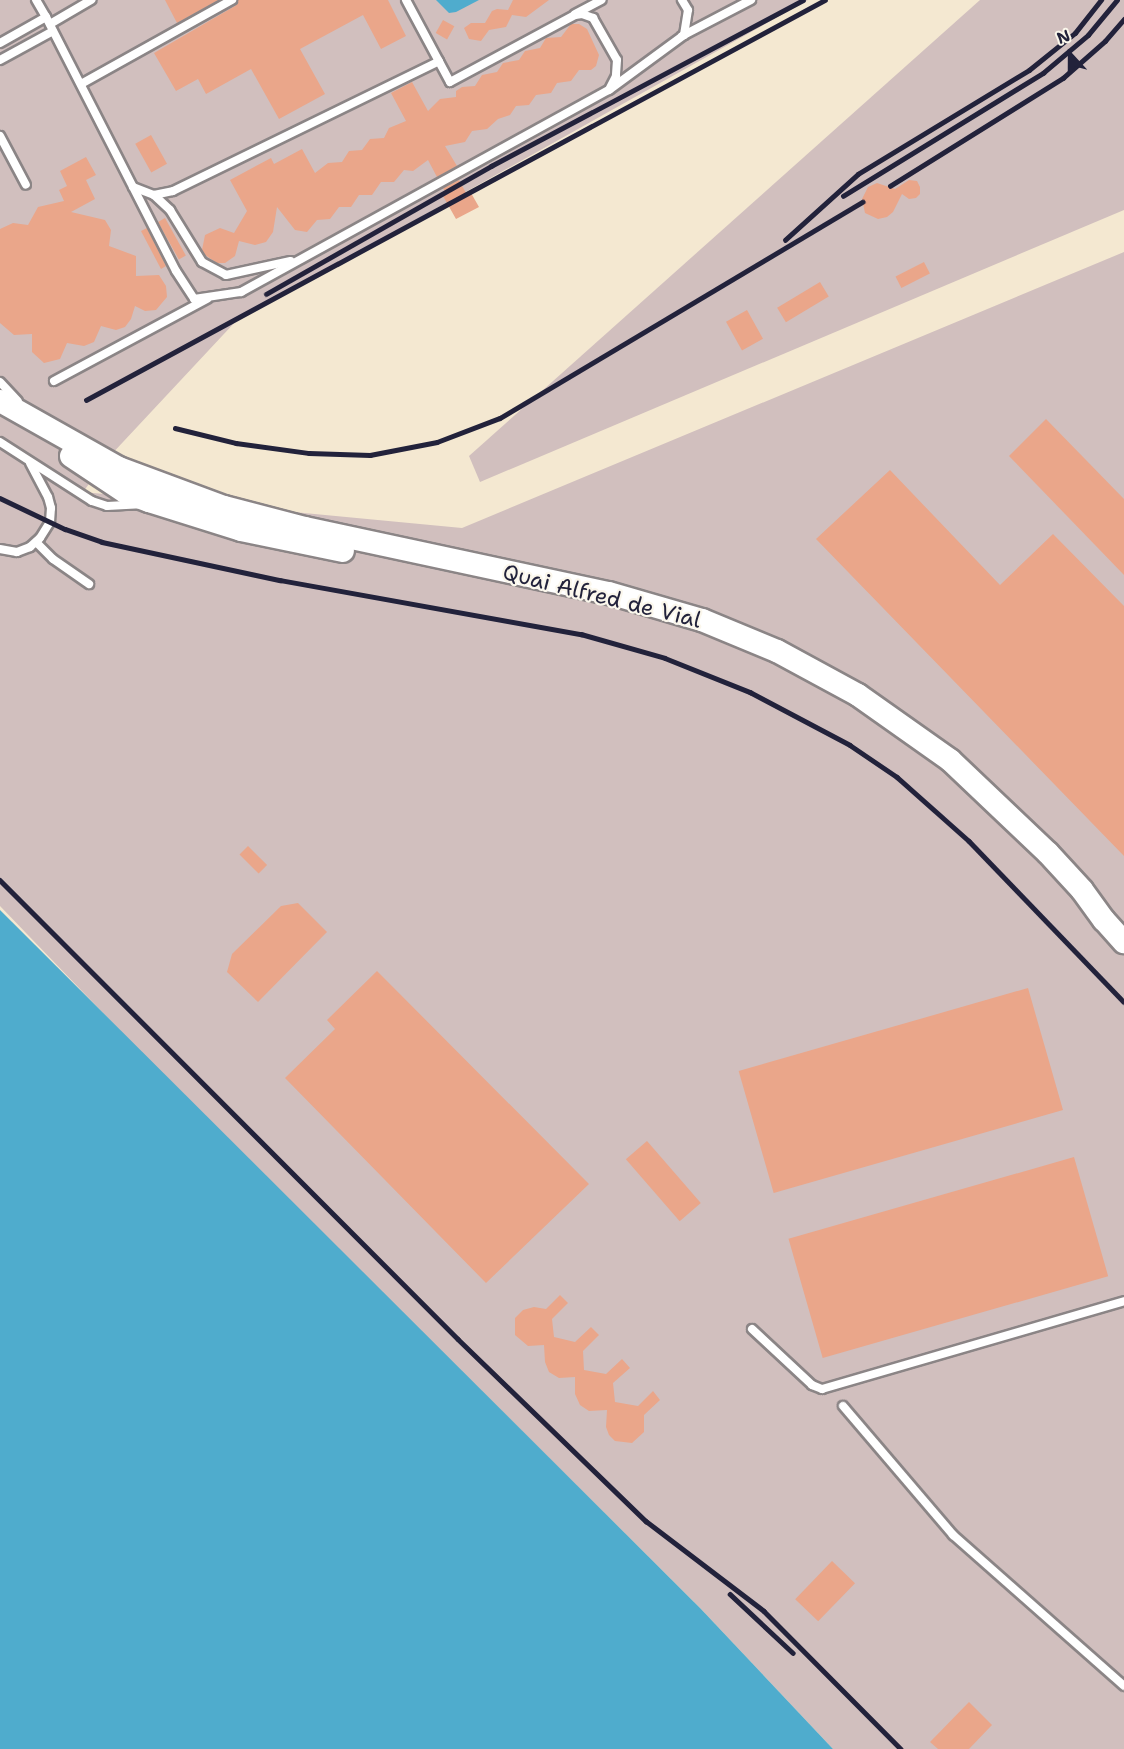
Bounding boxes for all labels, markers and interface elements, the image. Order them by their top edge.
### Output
north arrow [1040,24,1100,84]
text: N [1054,25,1073,49]
street label: Quai Alfred de Vial [500,559,704,633]

